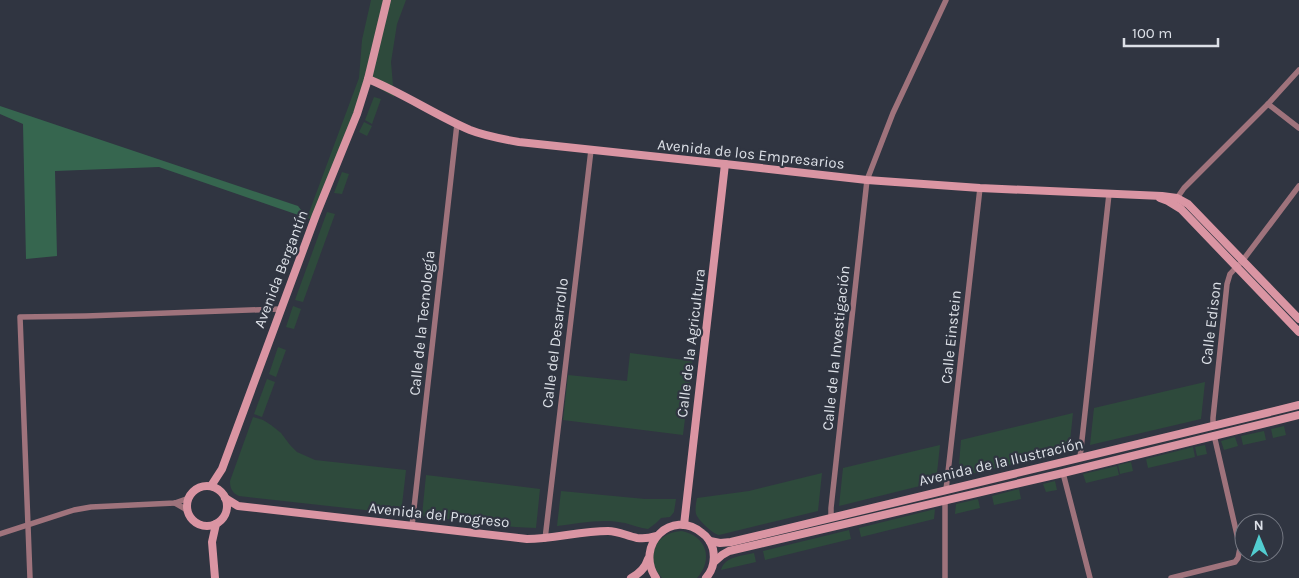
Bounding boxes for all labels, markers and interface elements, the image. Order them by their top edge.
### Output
scale bar [1124,15,1218,47]
text: 100 m [1132,24,1172,42]
street label: Avenida de los Empresarios [656,135,846,173]
street label: Avenida Bergantín [250,207,312,331]
street label: Calle de la Tecnología [405,249,439,397]
street label: Calle de la Investigación [818,265,854,431]
street label: Calle de la Agricultura [673,268,709,418]
street label: Calle del Desarrollo [538,277,572,409]
street label: Calle Edison [1197,280,1225,366]
street label: Calle Einstein [937,289,965,385]
street label: Avenida de la Ilustración [917,434,1085,490]
street label: Avenida del Progreso [368,499,510,531]
north arrow [1234,513,1284,563]
text: N [1254,517,1264,534]

